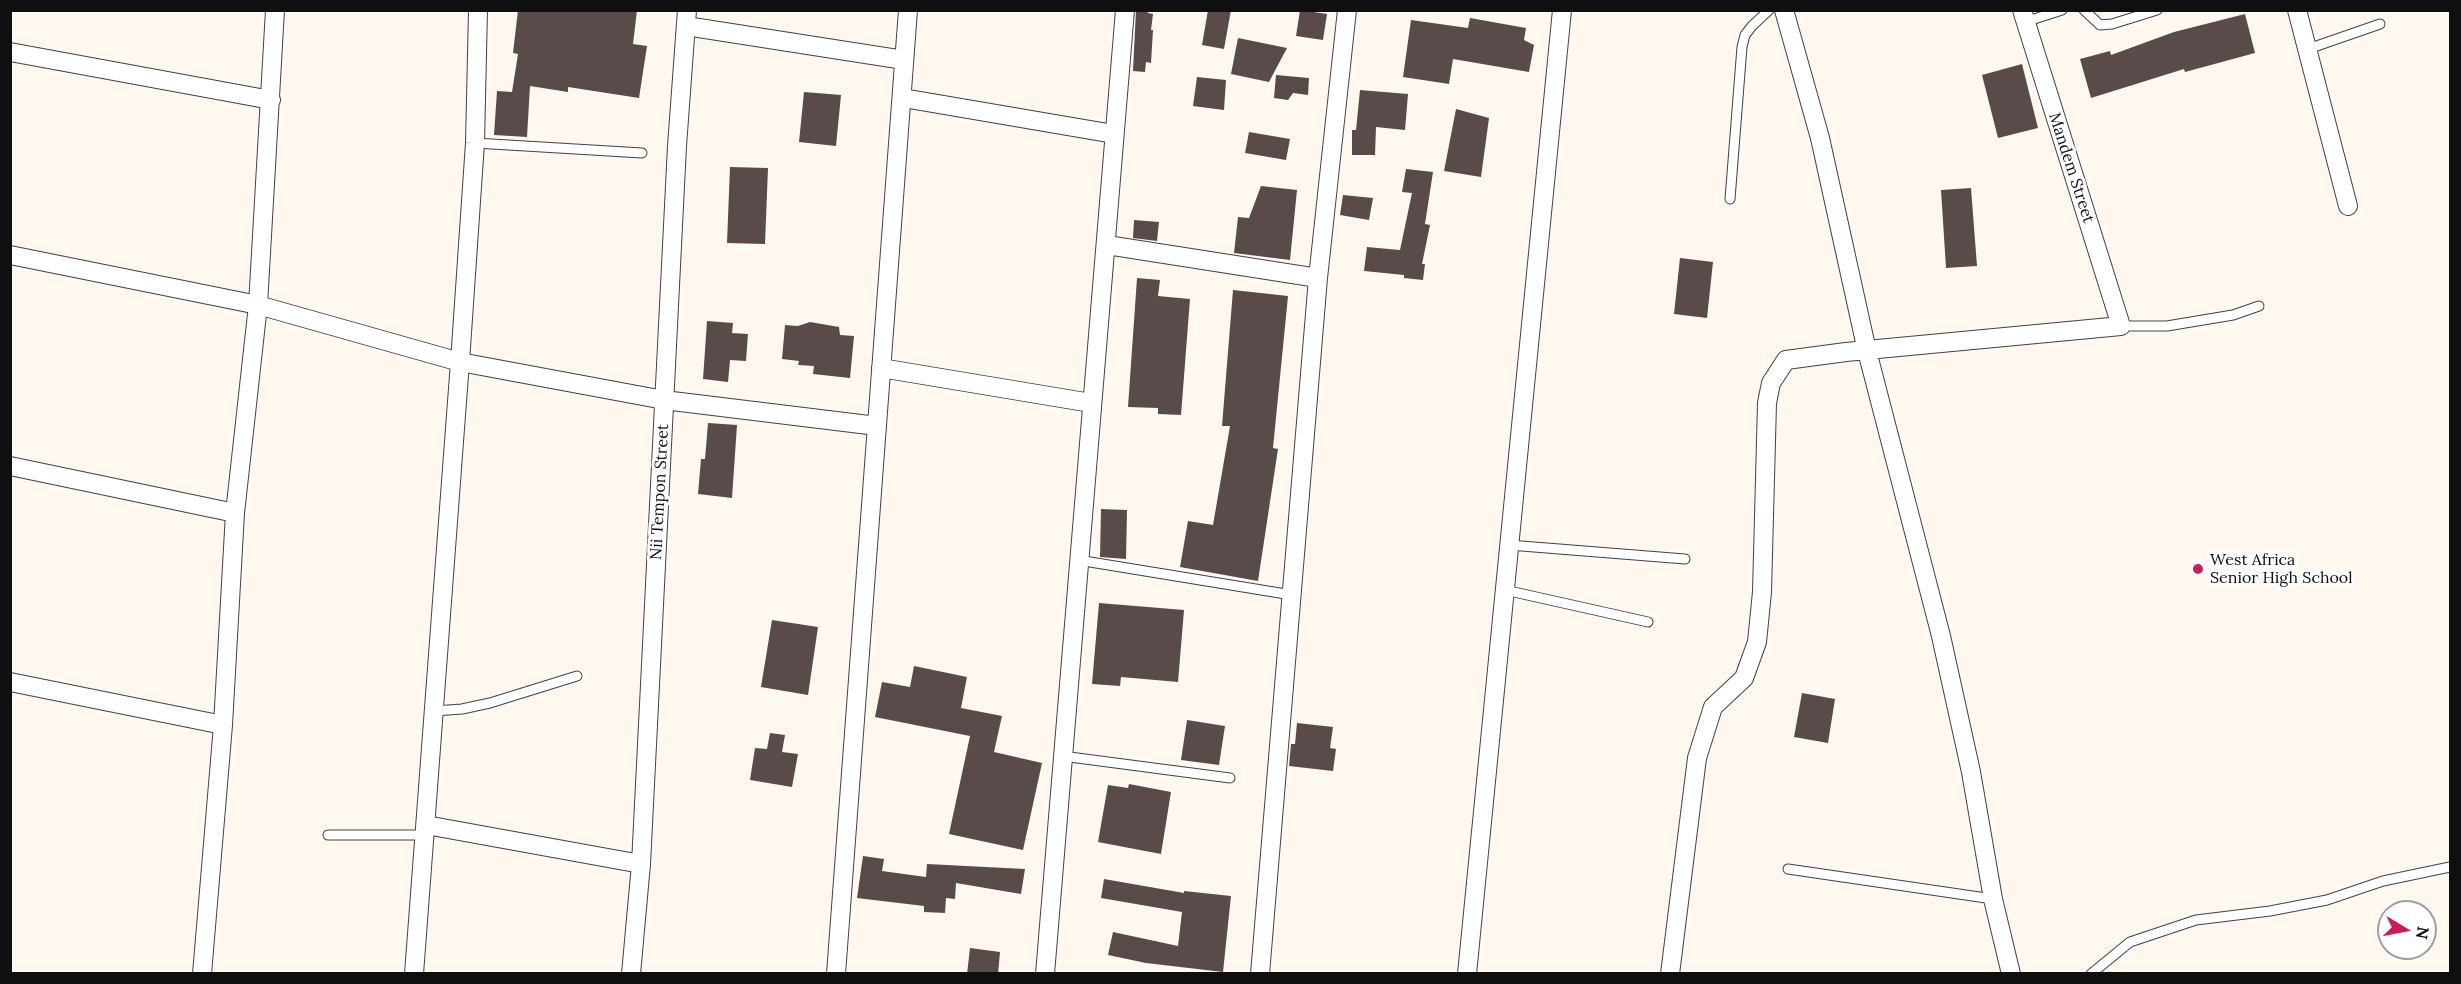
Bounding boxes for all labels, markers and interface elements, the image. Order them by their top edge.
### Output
street label: Mandem Street [2044,110,2098,226]
street label: Nii Tempon Street [647,424,673,560]
place label: West Africa Senior High School [2210,550,2353,588]
marker: West Africa Senior High School [2191,562,2205,576]
north arrow [2377,900,2437,960]
text: N [2412,925,2434,941]

